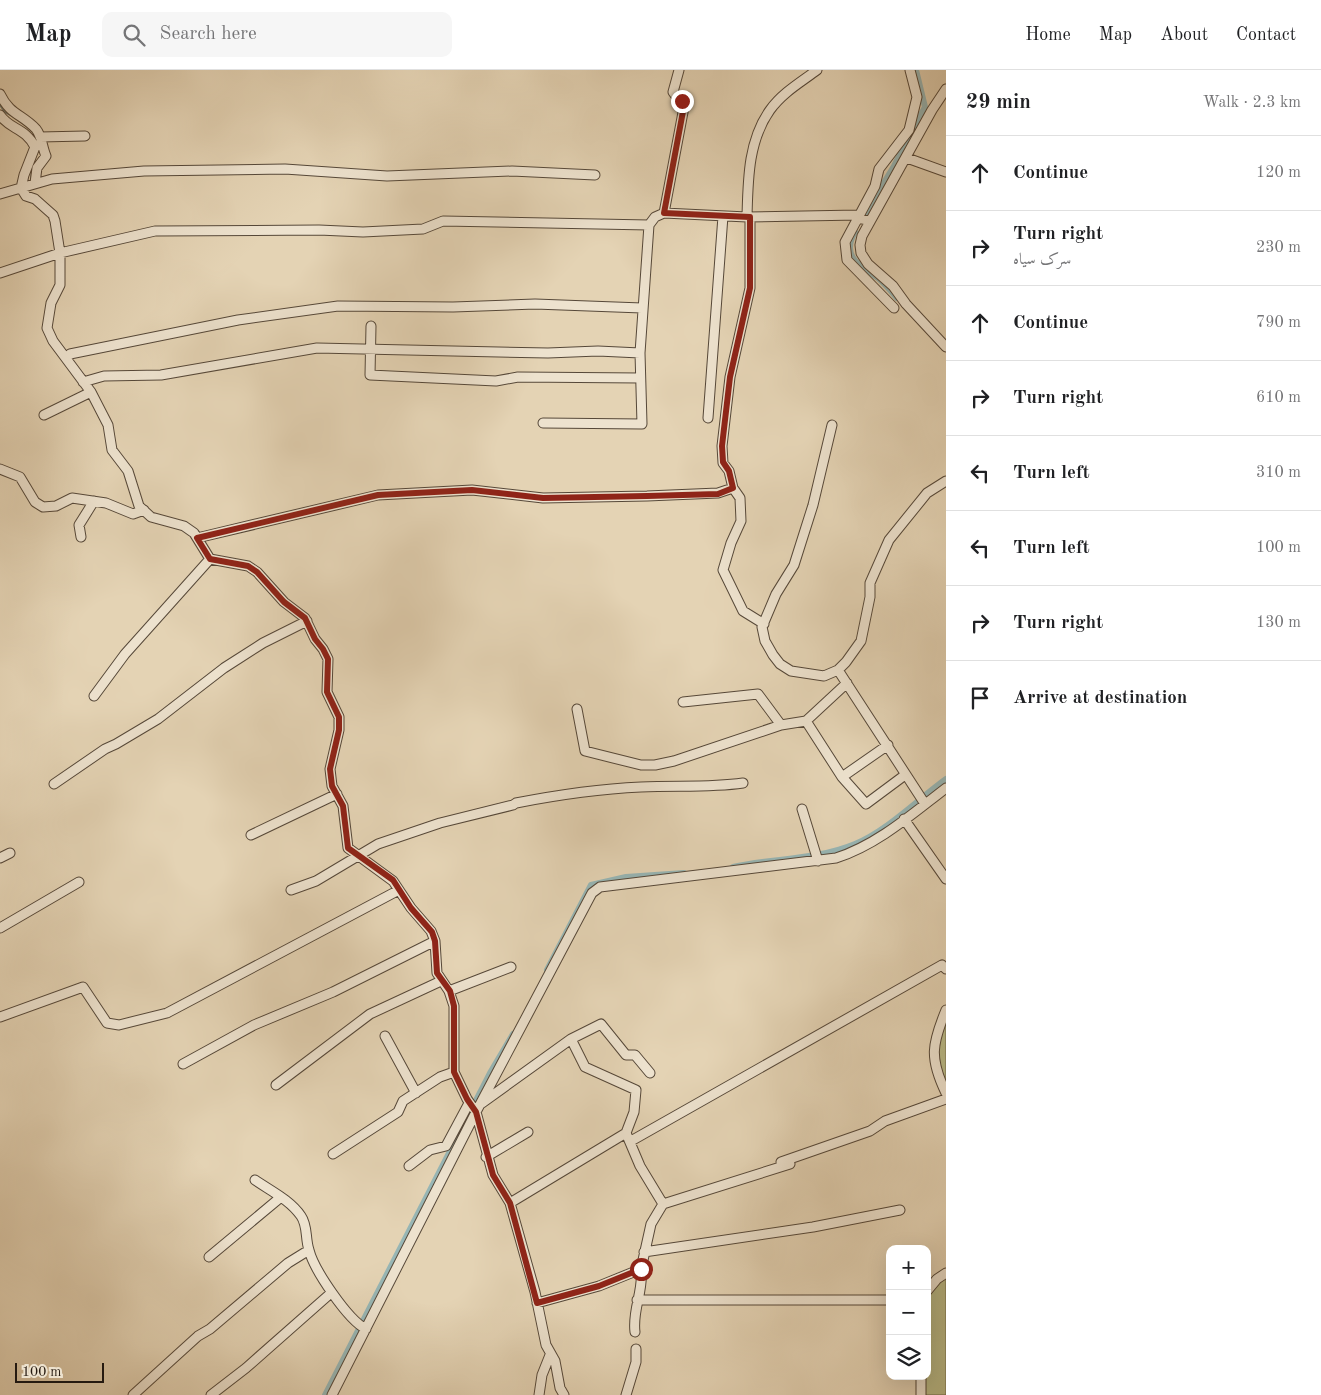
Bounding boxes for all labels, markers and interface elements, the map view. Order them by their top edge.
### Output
search box [102,12,452,57]
icon: search [120,21,148,49]
text: Map [25,23,72,47]
text: Search here [160,25,257,44]
text: Home [1025,26,1071,44]
text: Map [1099,26,1132,44]
text: About [1160,26,1208,44]
text: Contact [1236,26,1296,44]
route end [671,90,694,113]
text: 29 min [966,92,1031,113]
text: Walk · 2.3 km [1203,95,1301,111]
icon: ahead [966,159,994,187]
text: Continue [1013,164,1088,183]
text: 120 m [1256,165,1301,181]
text: Turn right [1013,225,1103,244]
icon: right [966,234,994,262]
text: 230 m [1256,240,1301,256]
text: سرک سیاه [1013,252,1071,268]
icon: ahead [966,309,994,337]
text: Continue [1013,314,1088,333]
text: 790 m [1256,315,1301,331]
icon: right [966,384,994,412]
text: Turn right [1013,389,1103,408]
text: 610 m [1256,390,1301,406]
icon: left [966,459,994,487]
text: Turn left [1013,464,1090,483]
text: 310 m [1256,465,1301,481]
icon: left [966,534,994,562]
text: Turn left [1013,539,1090,558]
text: 100 m [1256,540,1301,556]
icon: right [966,609,994,637]
text: Turn right [1013,614,1103,633]
text: 130 m [1256,615,1301,631]
icon: arrive [966,684,994,712]
text: Arrive at destination [1013,689,1187,708]
map controls [886,1245,931,1380]
button: + [886,1245,931,1290]
route start [630,1258,653,1281]
button: − [886,1290,931,1335]
button: layers [886,1335,931,1380]
scale bar [15,1360,104,1383]
text: 100 m [22,1365,61,1379]

